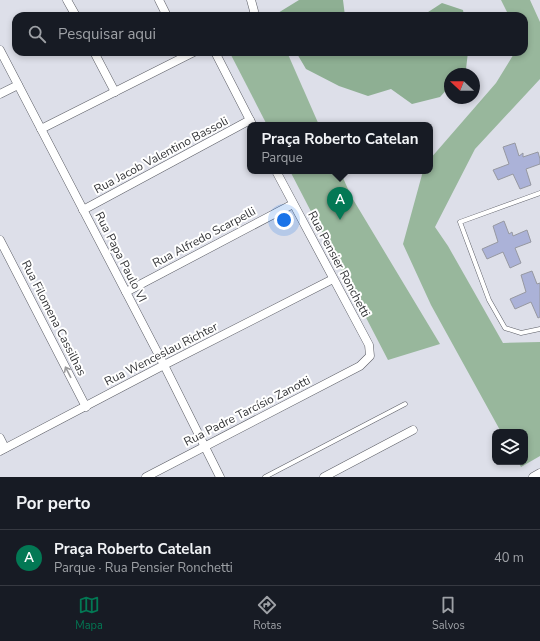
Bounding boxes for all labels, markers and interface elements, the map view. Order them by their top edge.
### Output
search box [12,12,528,56]
icon: search [26,23,48,45]
text: Pesquisar aqui [58,24,156,44]
north arrow [444,68,480,104]
street label: Rua Jacob Valentino Bassoli [91,113,231,197]
popup [247,122,433,174]
text: Praça Roberto Catelan [261,129,419,149]
text: Parque [261,149,303,167]
pin: A [327,187,353,220]
street label: Rua Alfredo Scarpelli [150,203,258,271]
street label: Rua Pensier Ronchetti [304,208,374,320]
street label: Rua Papa Paulo VI [91,209,151,305]
your location [274,210,294,230]
street label: Rua Filomena Cassilhas [18,257,90,379]
street label: Rua Wenceslau Richter [102,318,221,390]
one-way arrow [64,366,71,378]
street label: Rua Padre Tarcísio Zanotti [181,372,313,450]
map controls [492,429,528,465]
button: layers [492,429,528,465]
text: Por perto [16,492,91,515]
text: Praça Roberto Catelan [54,539,211,559]
text: A [24,549,34,567]
text: 40 m [494,549,524,567]
text: Parque · Rua Pensier Ronchetti [54,559,233,577]
tab: Mapa [75,594,103,633]
tab: Rotas [253,594,282,633]
tab: Salvos [432,594,465,633]

